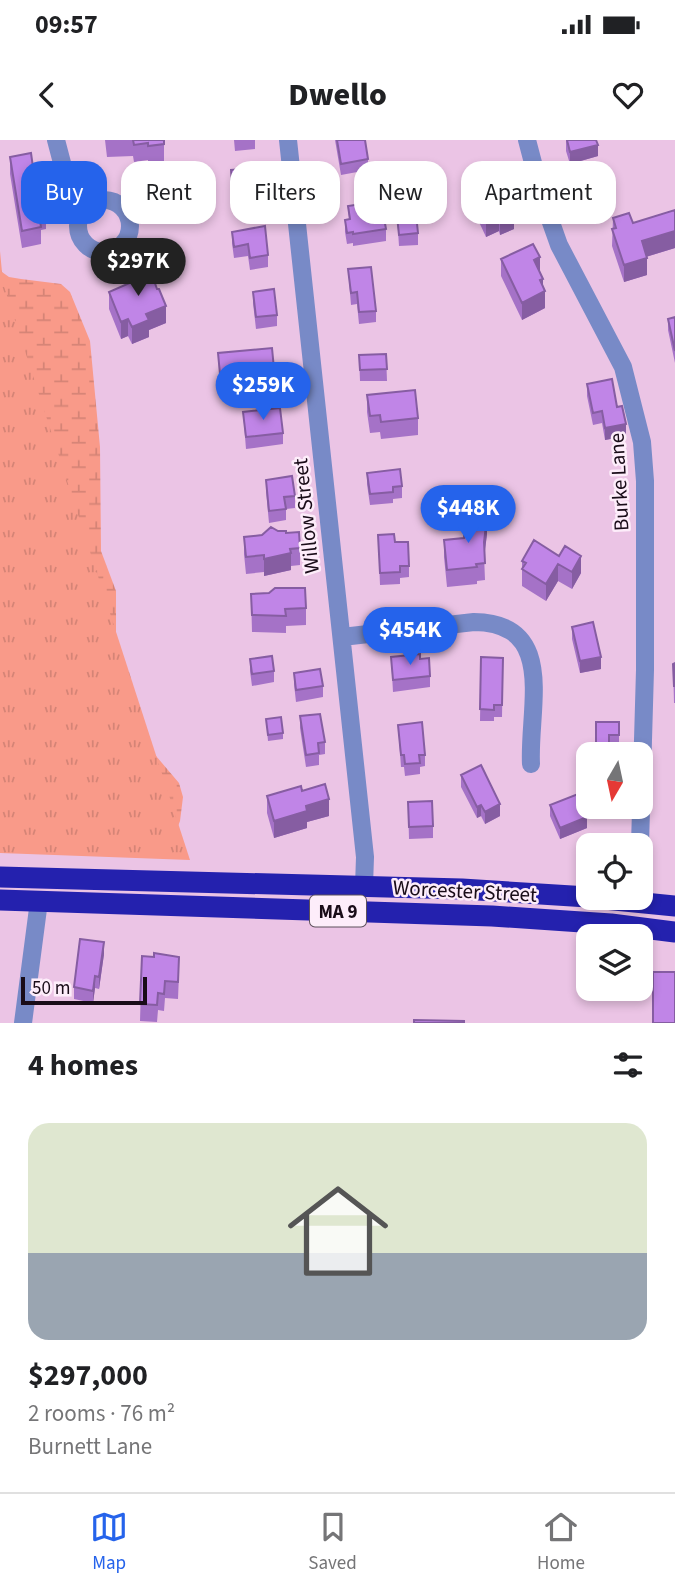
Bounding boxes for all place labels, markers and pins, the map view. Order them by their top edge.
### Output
pin: $297K [89,239,187,298]
pin: $259K [214,362,312,422]
pin: $448K [419,486,517,545]
pin: $454K [361,608,459,667]

